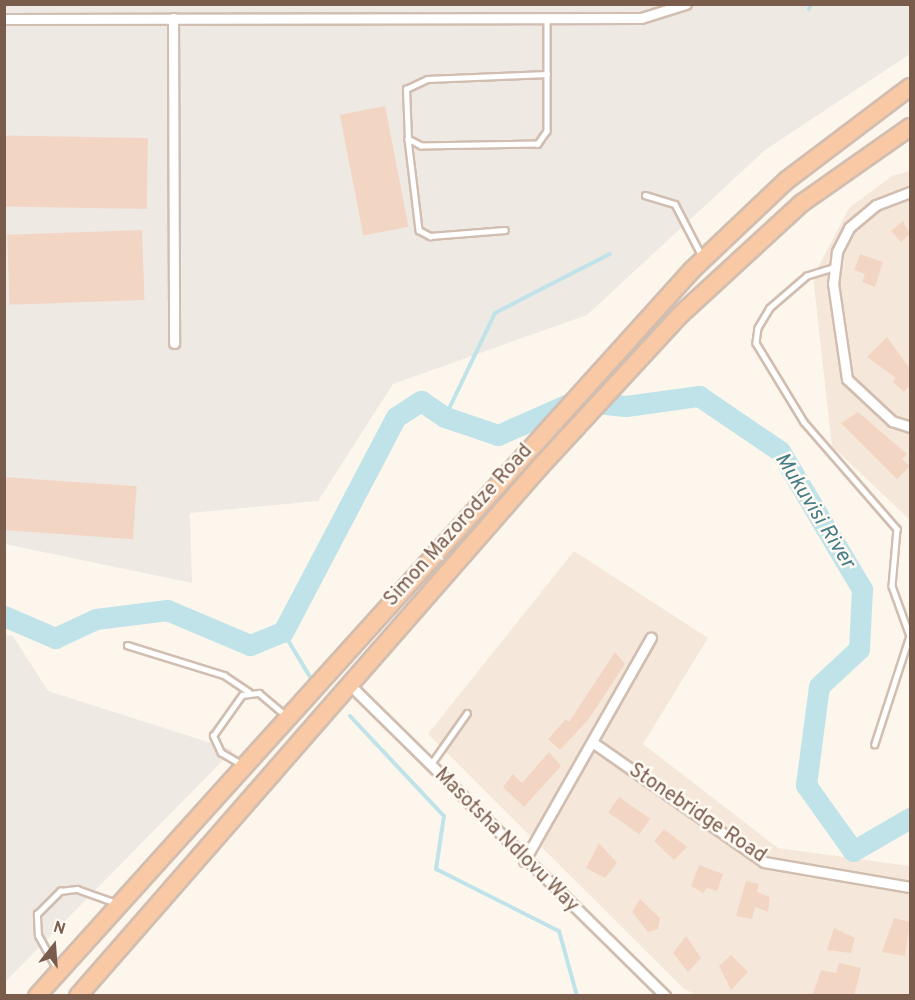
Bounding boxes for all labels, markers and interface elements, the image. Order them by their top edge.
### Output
street label: Simon Mazorodze Road [380,440,538,612]
water label: Mukuvisi River [768,448,860,574]
street label: Stonebridge Road [624,759,770,869]
street label: Masotsha Ndlovu Way [429,764,583,918]
north arrow [24,916,84,976]
text: N [51,918,68,940]

